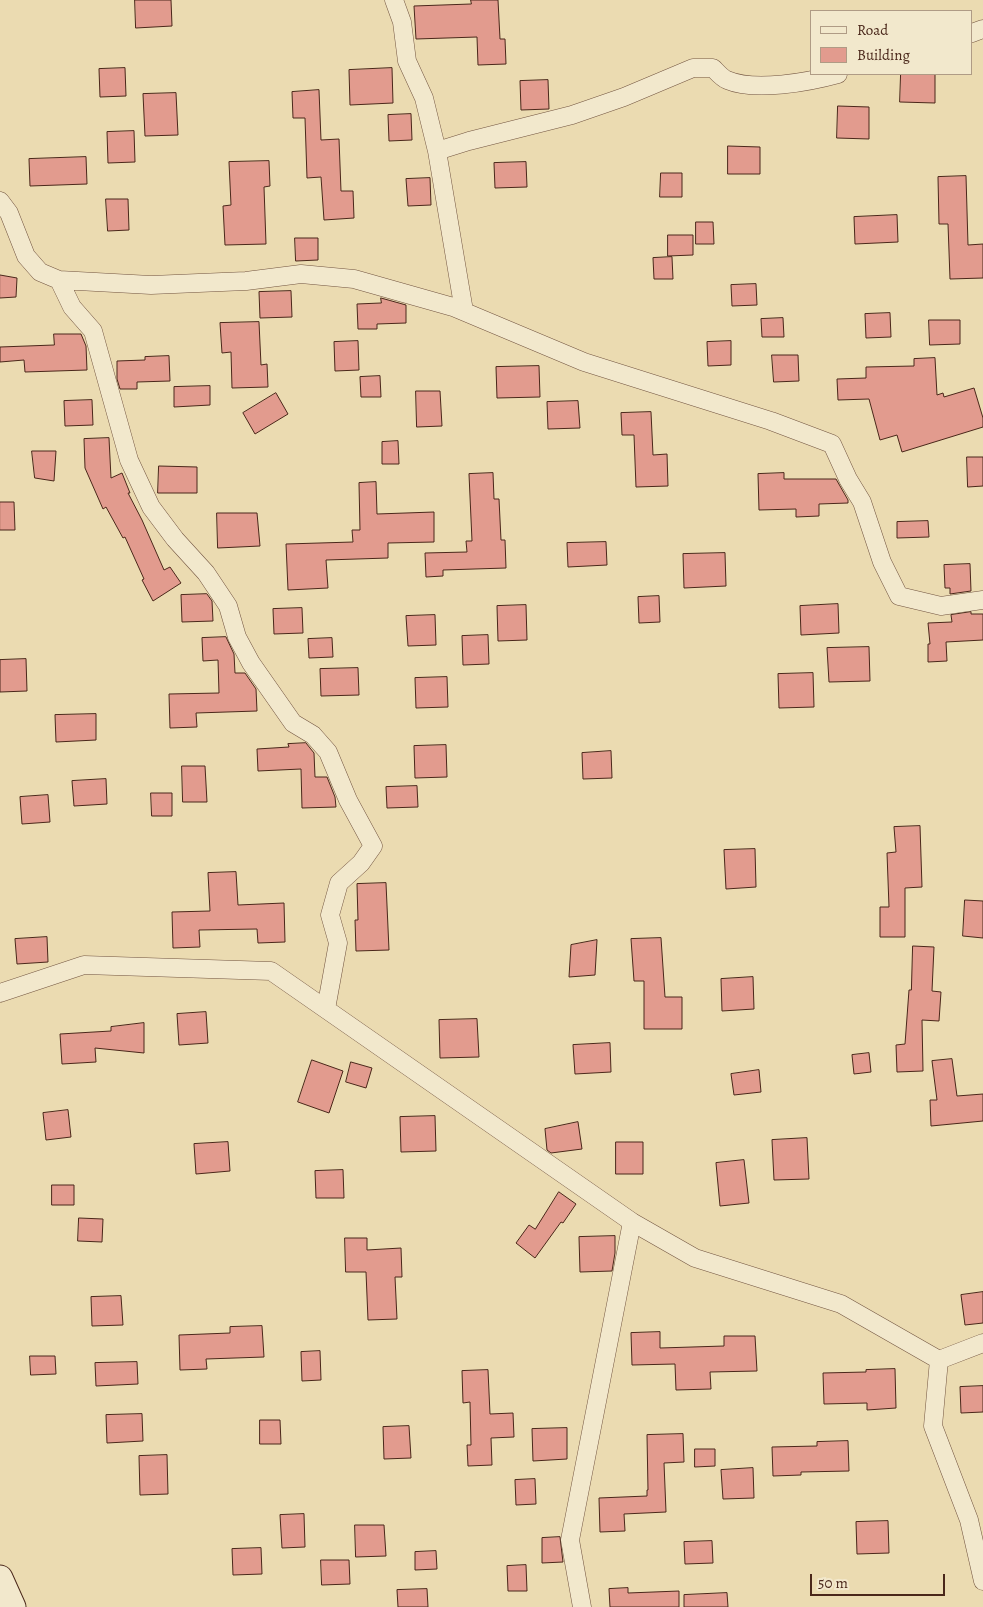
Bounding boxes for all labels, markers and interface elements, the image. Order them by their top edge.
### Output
legend [810,10,973,75]
text: Road [857,20,888,40]
text: Building [857,45,910,65]
scale bar [813,1564,948,1596]
text: 50 m [818,1573,848,1593]

